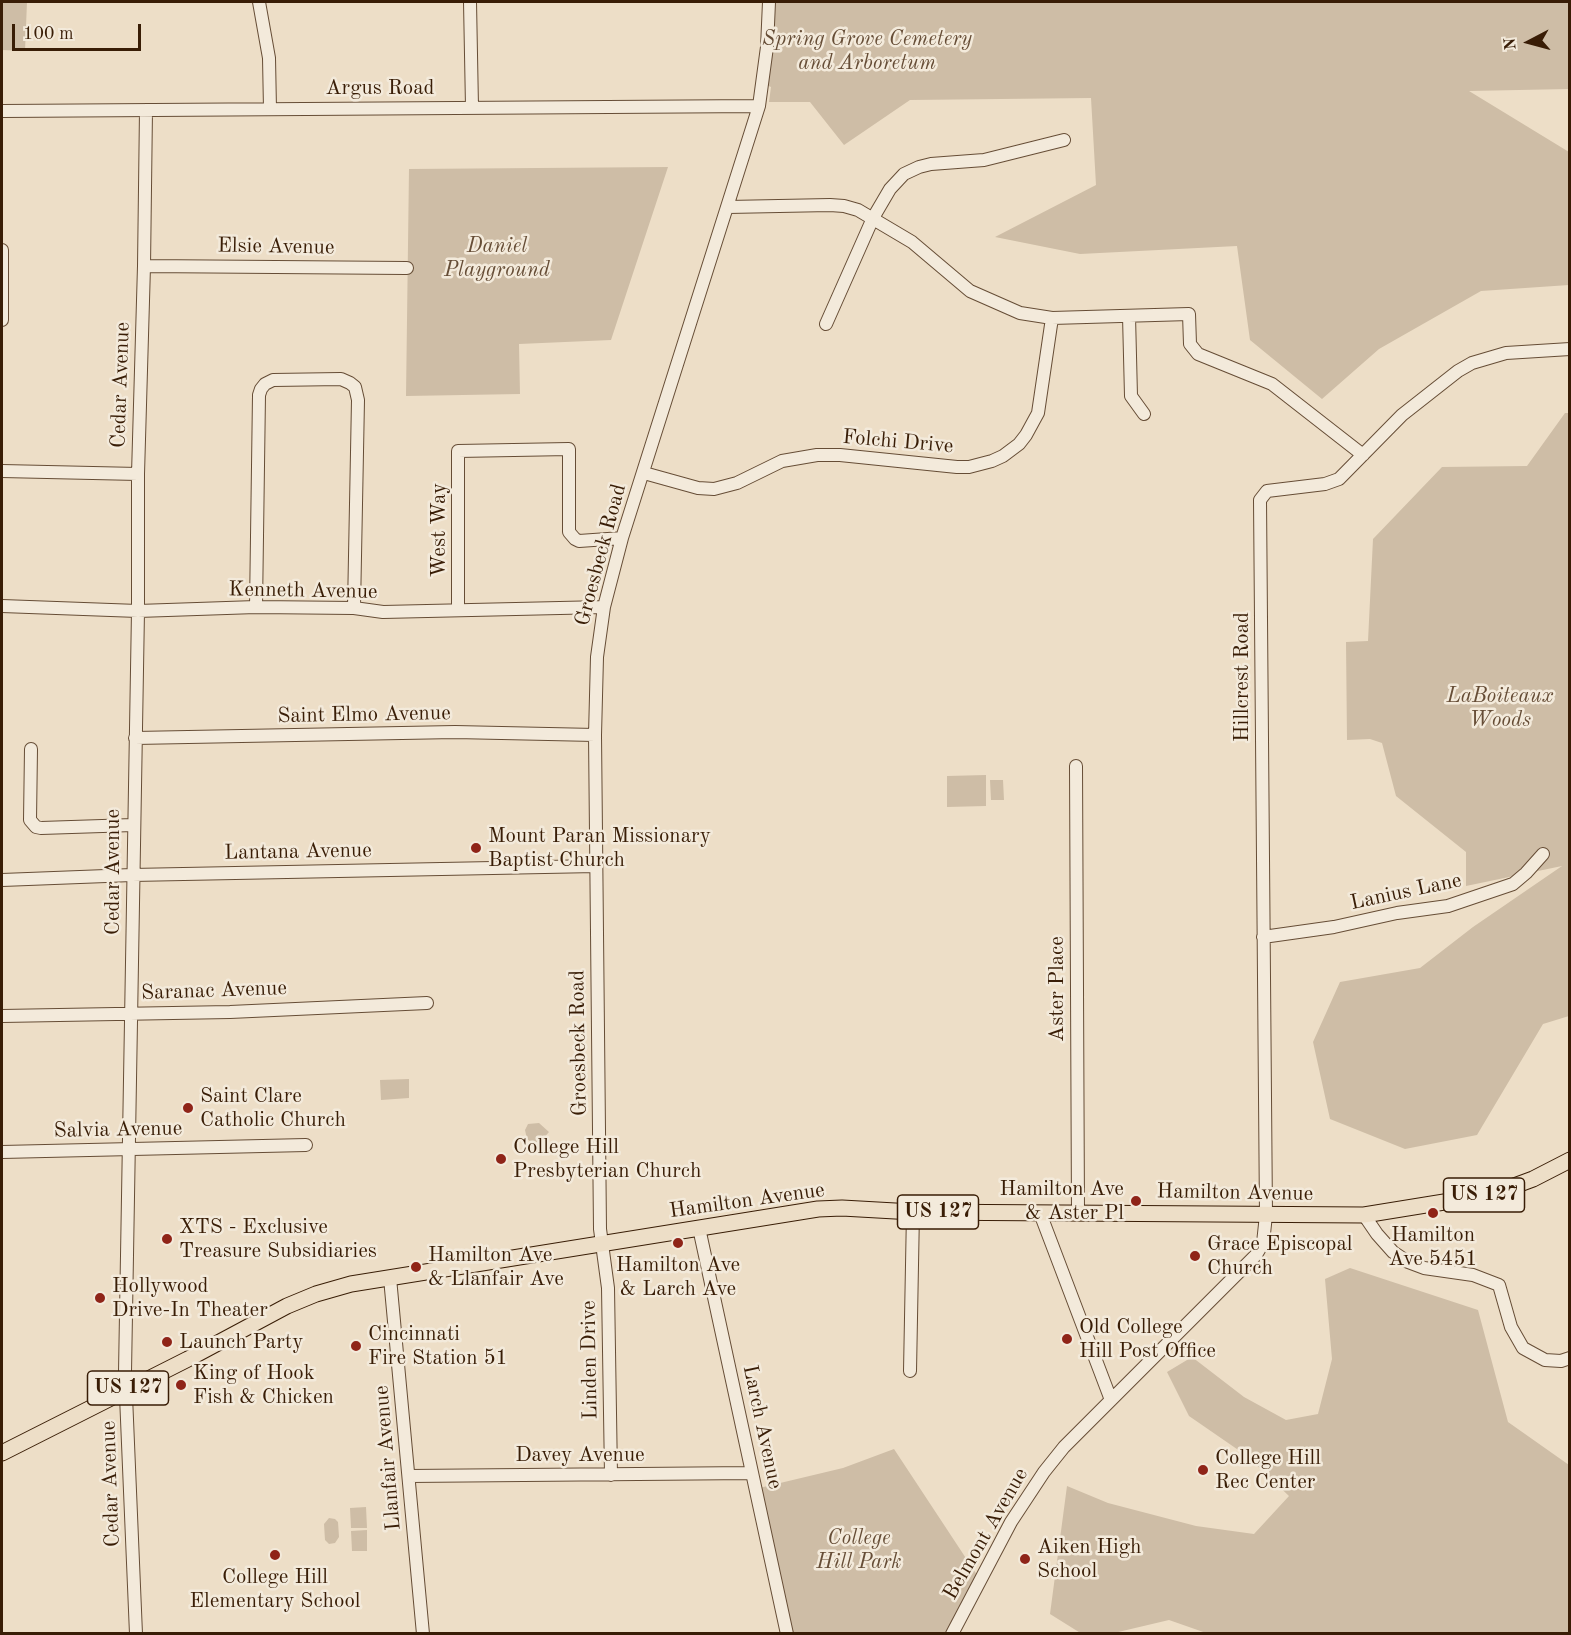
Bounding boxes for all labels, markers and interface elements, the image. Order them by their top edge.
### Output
scale bar [15,12,144,50]
north arrow [1499,12,1559,72]
text: 100 m [23,25,74,43]
park label: Spring Grove Cemetery and Arboretum [762,26,972,76]
text: N [1503,37,1520,51]
street label: Argus Road [326,75,434,101]
street label: Elsie Avenue [217,233,335,261]
park label: Daniel Playground [444,233,550,283]
street label: Cedar Avenue [106,321,136,449]
street label: Folchi Drive [841,425,955,459]
street label: Groesbeck Road [570,481,632,629]
street label: West Way [426,483,452,577]
street label: Kenneth Avenue [228,577,378,605]
street label: Hillcrest Road [1229,612,1255,742]
park label: LaBoiteaux Woods [1446,683,1554,733]
street label: Saint Elmo Avenue [277,701,451,729]
street label: Cedar Avenue [100,809,126,935]
place label: Mount Paran Missionary Baptist Church [488,823,711,873]
street label: Lantana Avenue [224,838,372,866]
marker: Mount Paran Missionary Baptist Church [469,841,483,855]
street label: Lanius Lane [1348,868,1464,916]
street label: Aster Place [1044,936,1070,1042]
street label: Groesbeck Road [565,970,593,1116]
street label: Saranac Avenue [141,976,287,1006]
place label: Saint Clare Catholic Church [200,1083,346,1133]
marker: Saint Clare Catholic Church [181,1101,195,1115]
street label: Salvia Avenue [53,1116,183,1144]
place label: College Hill Presbyterian Church [513,1134,701,1184]
marker: College Hill Presbyterian Church [494,1152,508,1166]
place label: Hamilton Ave & Aster Pl [1000,1176,1124,1226]
street label: Hamilton Avenue [668,1178,826,1224]
road number: US 127 [1444,1178,1524,1212]
street label: Hamilton Avenue [1156,1179,1314,1207]
marker: Hamilton Ave & Aster Pl [1129,1194,1143,1208]
road number: US 127 [898,1195,978,1229]
marker: Hamilton Ave 5451 [1426,1206,1440,1220]
place label: XTS - Exclusive Treasure Subsidiaries [179,1214,377,1264]
place label: Hamilton Ave 5451 [1388,1222,1478,1272]
place label: Grace Episcopal Church [1207,1231,1352,1281]
marker: XTS - Exclusive Treasure Subsidiaries [160,1232,174,1246]
marker: Hamilton Ave & Larch Ave [671,1236,685,1250]
place label: Hamilton Ave & Llanfair Ave [428,1242,564,1292]
marker: Grace Episcopal Church [1188,1249,1202,1263]
place label: Hamilton Ave & Larch Ave [616,1252,740,1302]
marker: Hamilton Ave & Llanfair Ave [409,1260,423,1274]
place label: Hollywood Drive-In Theater [112,1273,268,1323]
marker: Hollywood Drive-In Theater [93,1291,107,1305]
street label: Linden Drive [576,1300,604,1420]
place label: Old College Hill Post Office [1079,1314,1216,1364]
place label: Cincinnati Fire Station 51 [368,1321,508,1371]
place label: Launch Party [179,1329,303,1355]
marker: Old College Hill Post Office [1060,1332,1074,1346]
marker: Launch Party [160,1335,174,1349]
marker: Cincinnati Fire Station 51 [349,1339,363,1353]
place label: King of Hook Fish & Chicken [193,1360,334,1410]
street label: Larch Avenue [737,1363,787,1491]
road number: US 127 [88,1371,168,1405]
marker: King of Hook Fish & Chicken [174,1378,188,1392]
street label: Llanfair Avenue [369,1384,407,1532]
street label: Cedar Avenue [96,1420,126,1548]
street label: Davey Avenue [515,1442,645,1468]
place label: College Hill Rec Center [1215,1445,1321,1495]
marker: College Hill Rec Center [1196,1463,1210,1477]
street label: Belmont Avenue [938,1464,1034,1604]
park label: College Hill Park [816,1525,902,1575]
place label: Aiken High School [1037,1534,1141,1584]
marker: College Hill Elementary School [268,1548,282,1562]
marker: Aiken High School [1018,1552,1032,1566]
place label: College Hill Elementary School [190,1564,360,1614]

